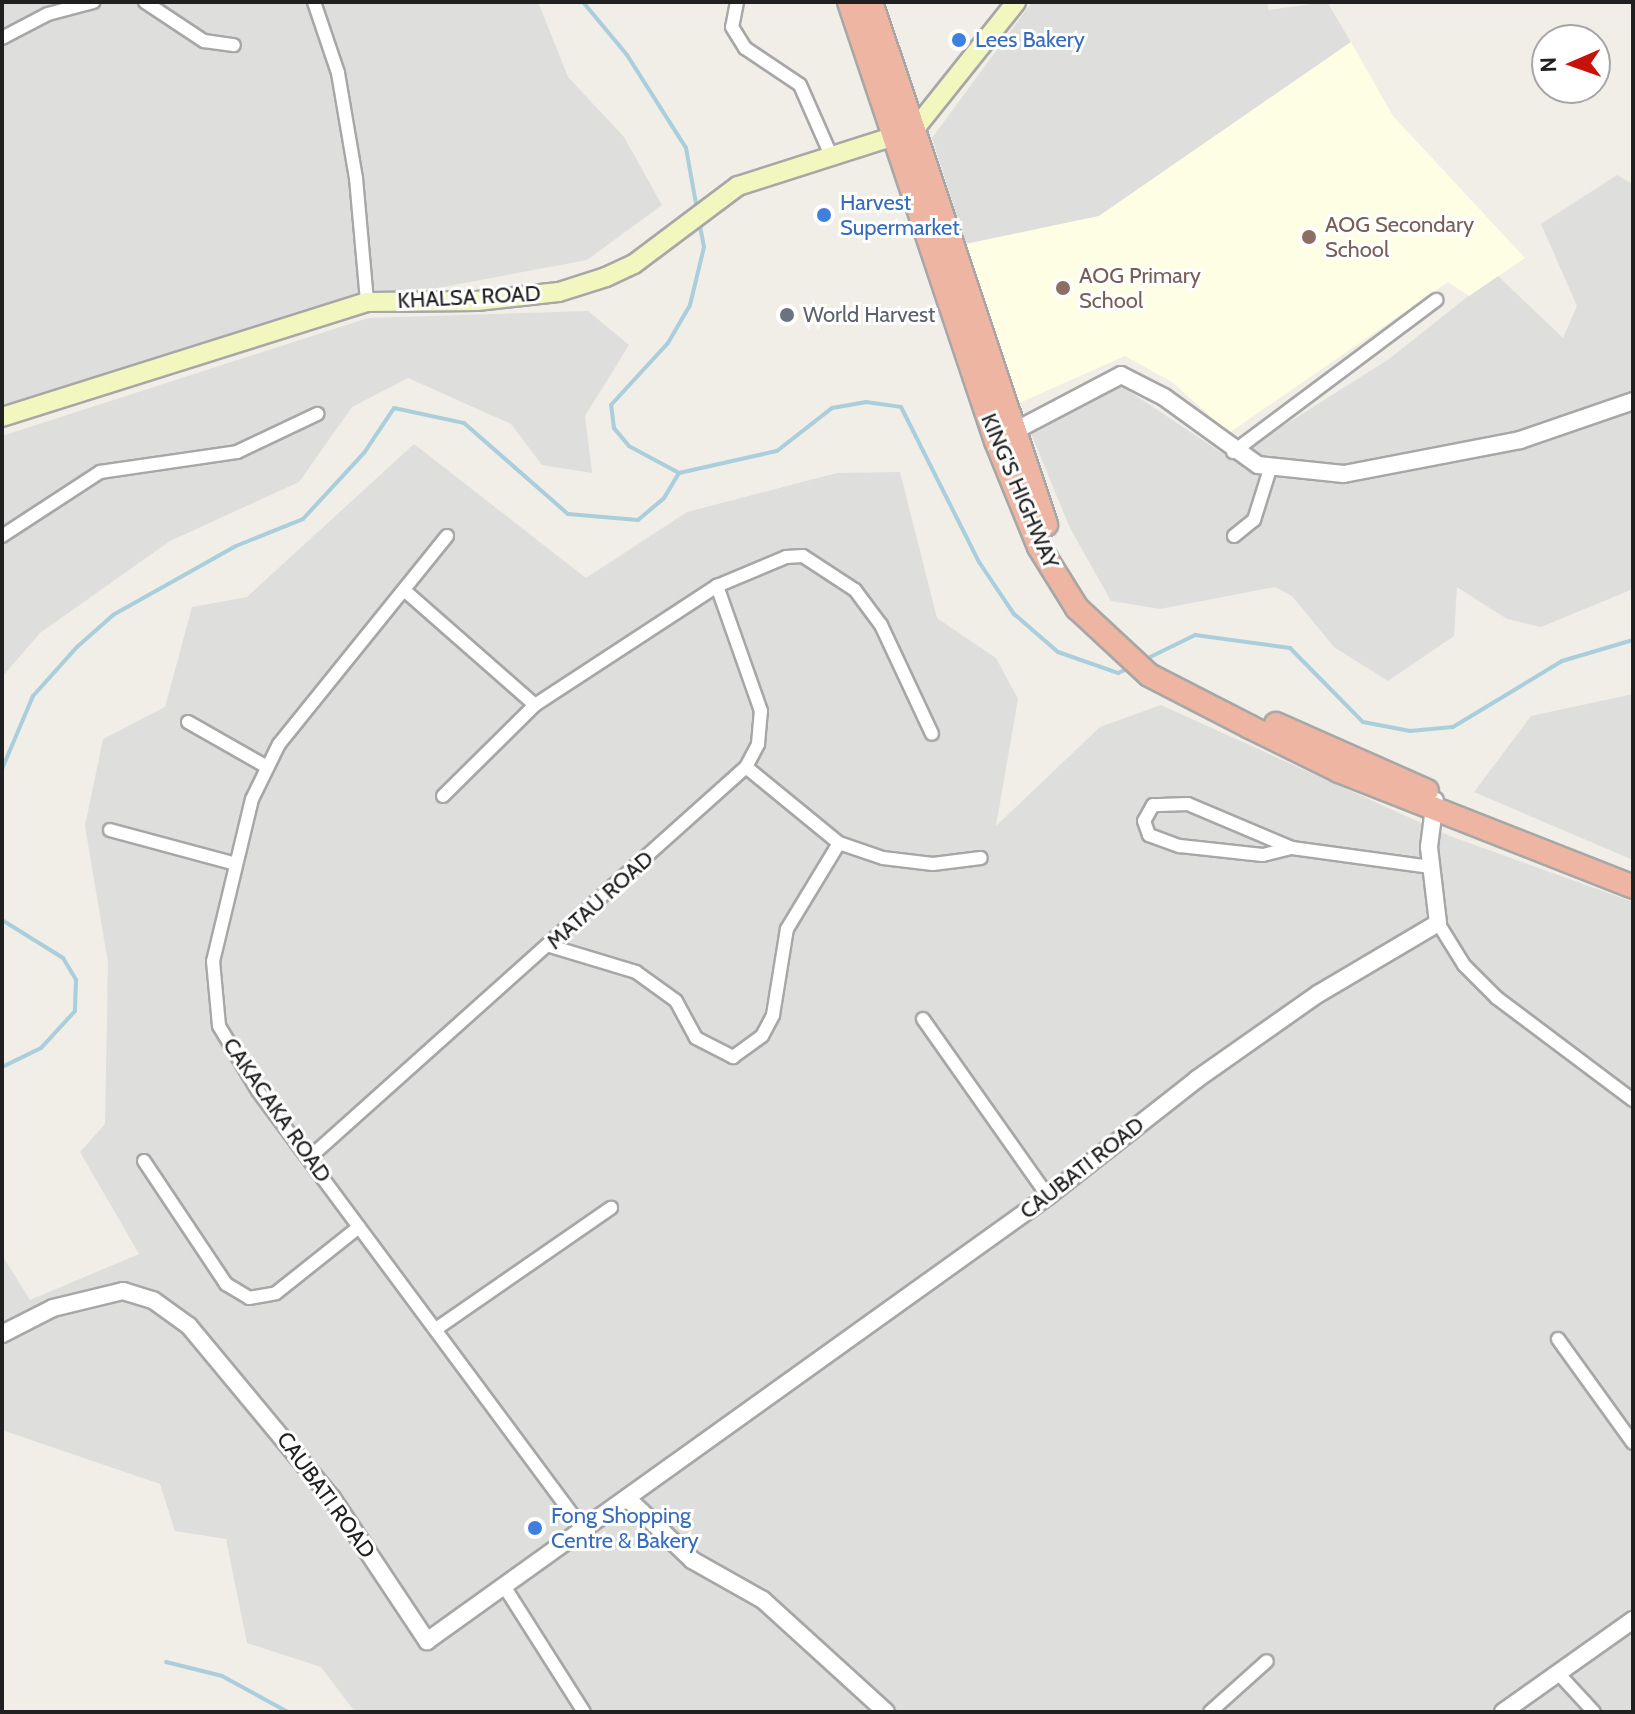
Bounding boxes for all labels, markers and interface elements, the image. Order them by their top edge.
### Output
north arrow [1531,24,1611,104]
place label: Lees Bakery [975,27,1085,53]
marker: Lees Bakery [950,31,968,49]
text: N [1535,57,1562,73]
place label: Harvest Supermarket [840,189,960,240]
marker: Harvest Supermarket [815,206,833,224]
place label: AOG Secondary School [1325,211,1474,262]
marker: AOG Secondary School [1300,228,1318,246]
place label: AOG Primary School [1079,262,1201,314]
marker: AOG Primary School [1054,279,1072,297]
street label: KHALSA ROAD [397,280,541,314]
place label: World Harvest [803,302,935,328]
marker: World Harvest [778,306,796,324]
street label: KING'S HIGHWAY [975,409,1065,573]
street label: MATAU ROAD [541,845,659,955]
street label: CAKACAKA ROAD [217,1033,337,1187]
street label: CAUBATI ROAD [1015,1111,1149,1225]
street label: CAUBATI ROAD [271,1427,381,1563]
place label: Fong Shopping Centre & Bakery [551,1502,699,1554]
marker: Fong Shopping Centre & Bakery [526,1519,544,1537]

